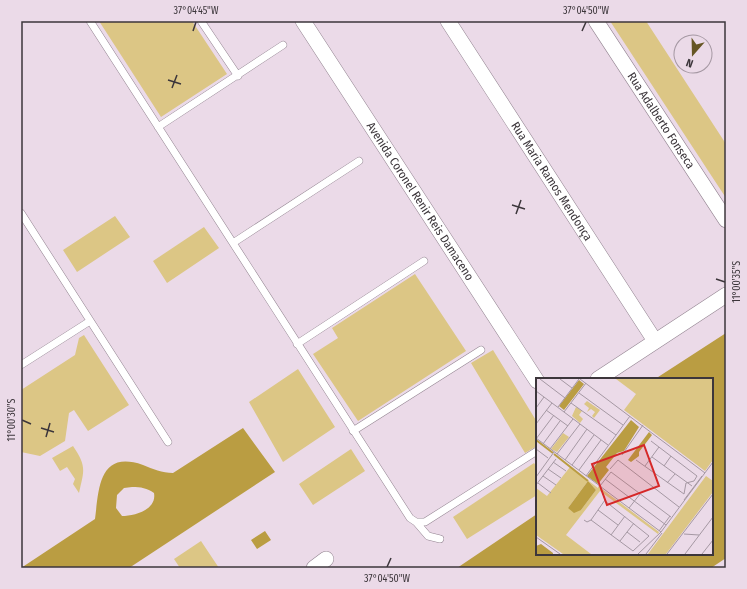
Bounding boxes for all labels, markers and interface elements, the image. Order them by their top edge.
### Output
text: 37°04'45"W [174,5,219,17]
text: 37°04'50"W [563,5,609,17]
north arrow [673,34,713,74]
text: N [684,56,695,70]
street label: Rua Adalberto Fonseca [625,70,698,171]
street label: Avenida Coronel Renir Reis Damaceno [364,119,477,283]
street label: Rua Maria Ramos Mendonça [508,119,595,243]
text: 11°00'35"S [731,261,743,303]
inset map [536,378,713,555]
text: 11°00'30"S [6,398,18,442]
text: 37°04'50"W [364,573,410,585]

